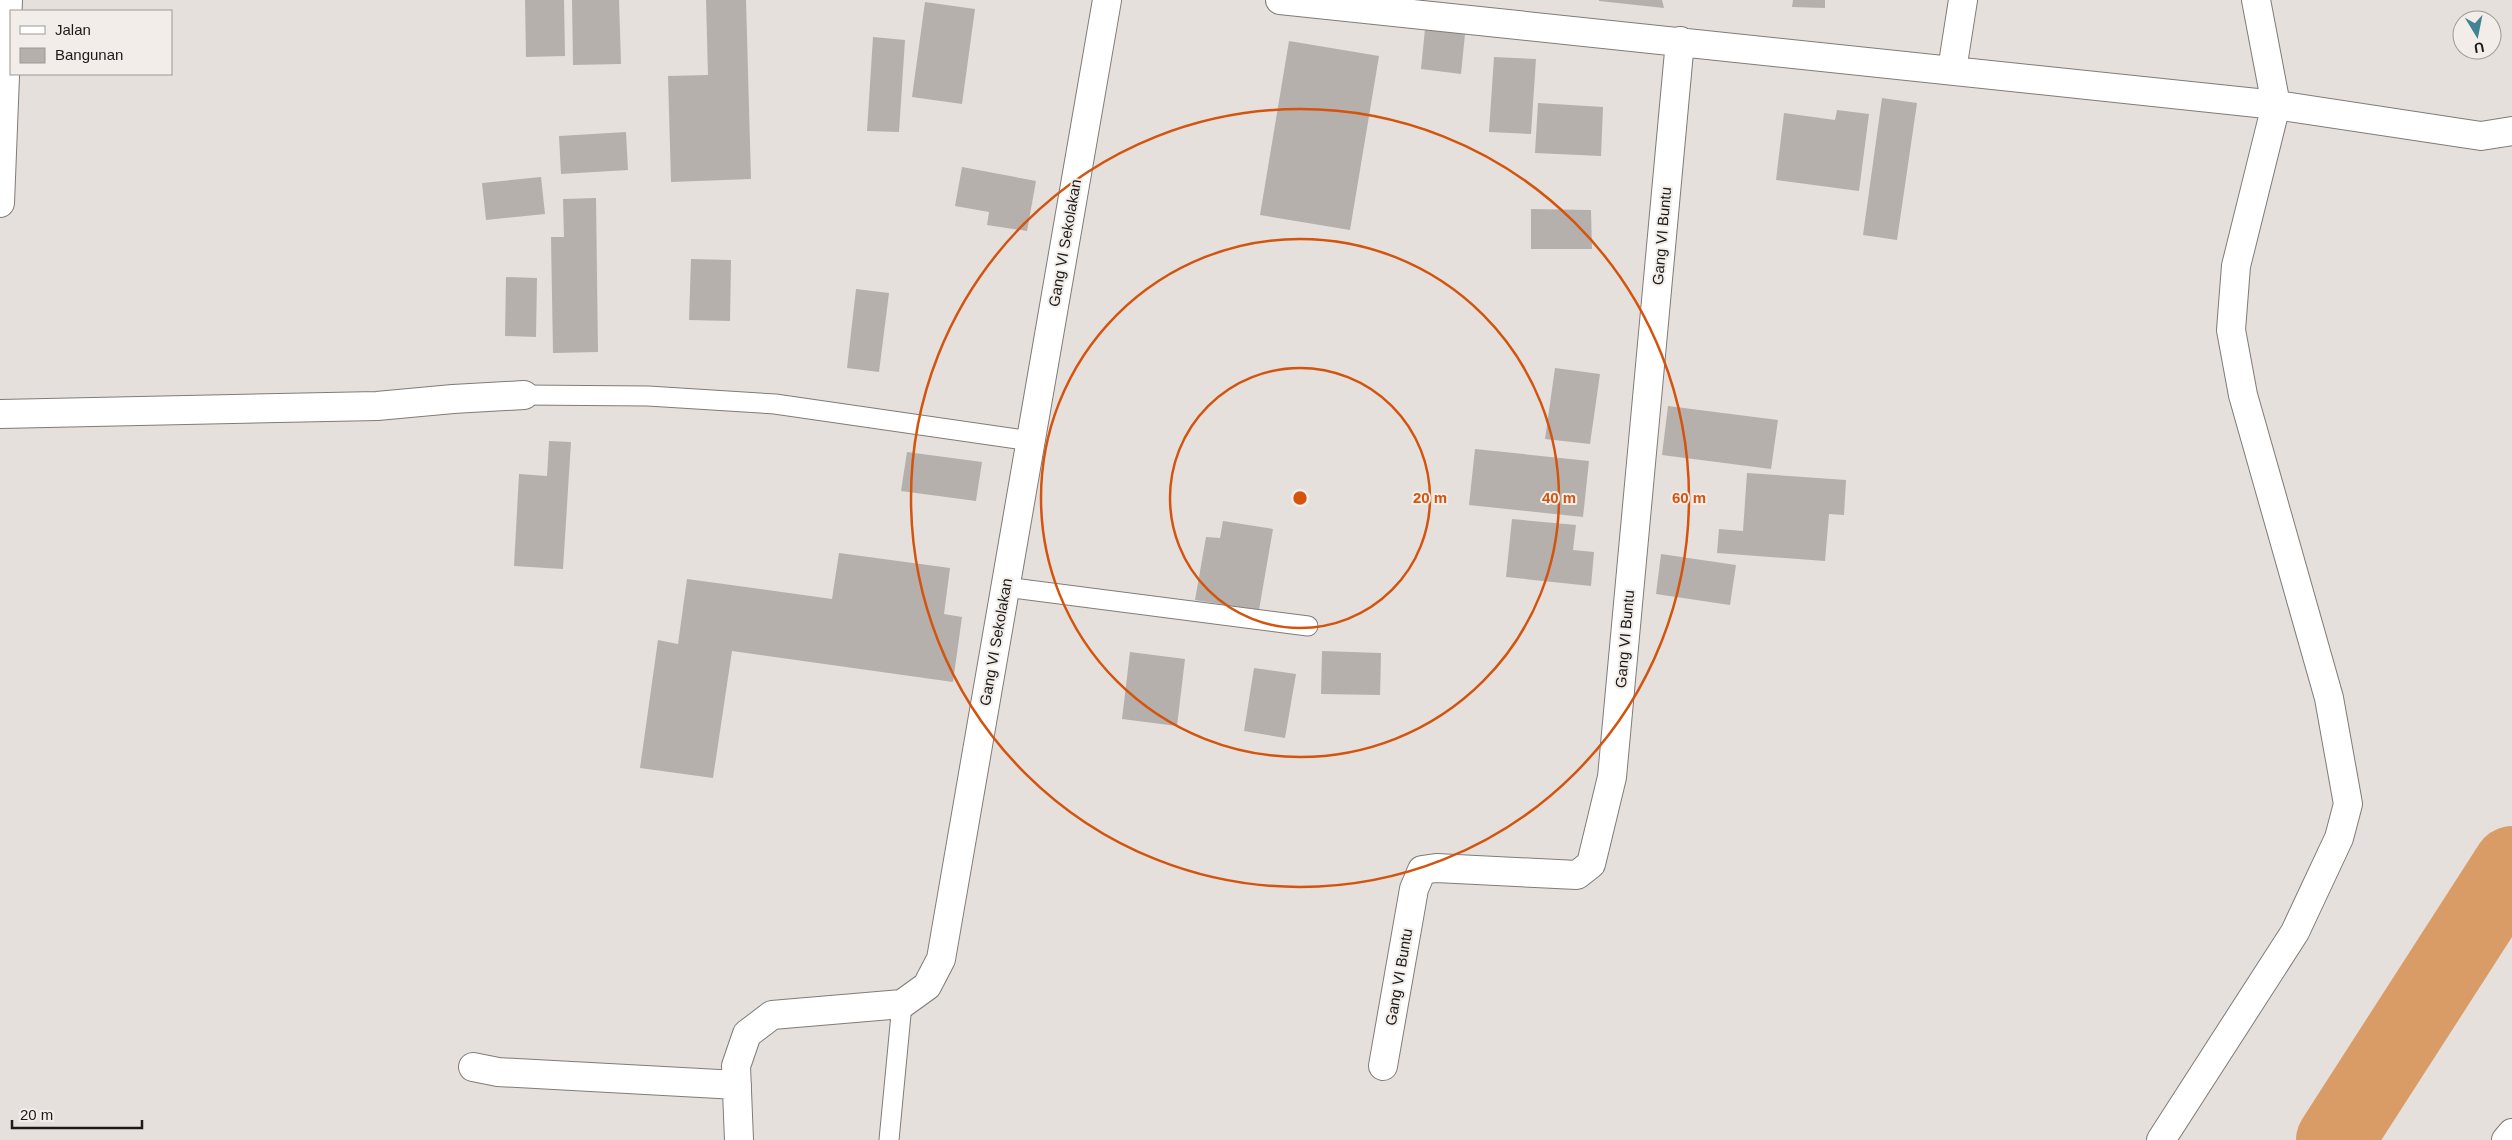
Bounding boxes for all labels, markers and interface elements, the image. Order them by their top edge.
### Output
legend [10,10,172,75]
north arrow [2452,10,2502,60]
text: Jalan [55,21,91,38]
text: U [2473,39,2486,57]
text: Bangunan [55,46,123,63]
street label: Gang VI Sekolakan [1045,178,1084,308]
street label: Gang VI Buntu [1649,186,1674,286]
centre of rings [1291,489,1309,507]
text: 20 m [1413,489,1447,506]
text: 40 m [1542,489,1576,506]
text: 60 m [1672,489,1706,506]
street label: Gang VI Sekolakan [976,577,1015,707]
street label: Gang VI Buntu [1612,589,1637,689]
street label: Gang VI Buntu [1382,927,1415,1027]
scale bar [12,1098,142,1130]
text: 20 m [20,1106,53,1123]

